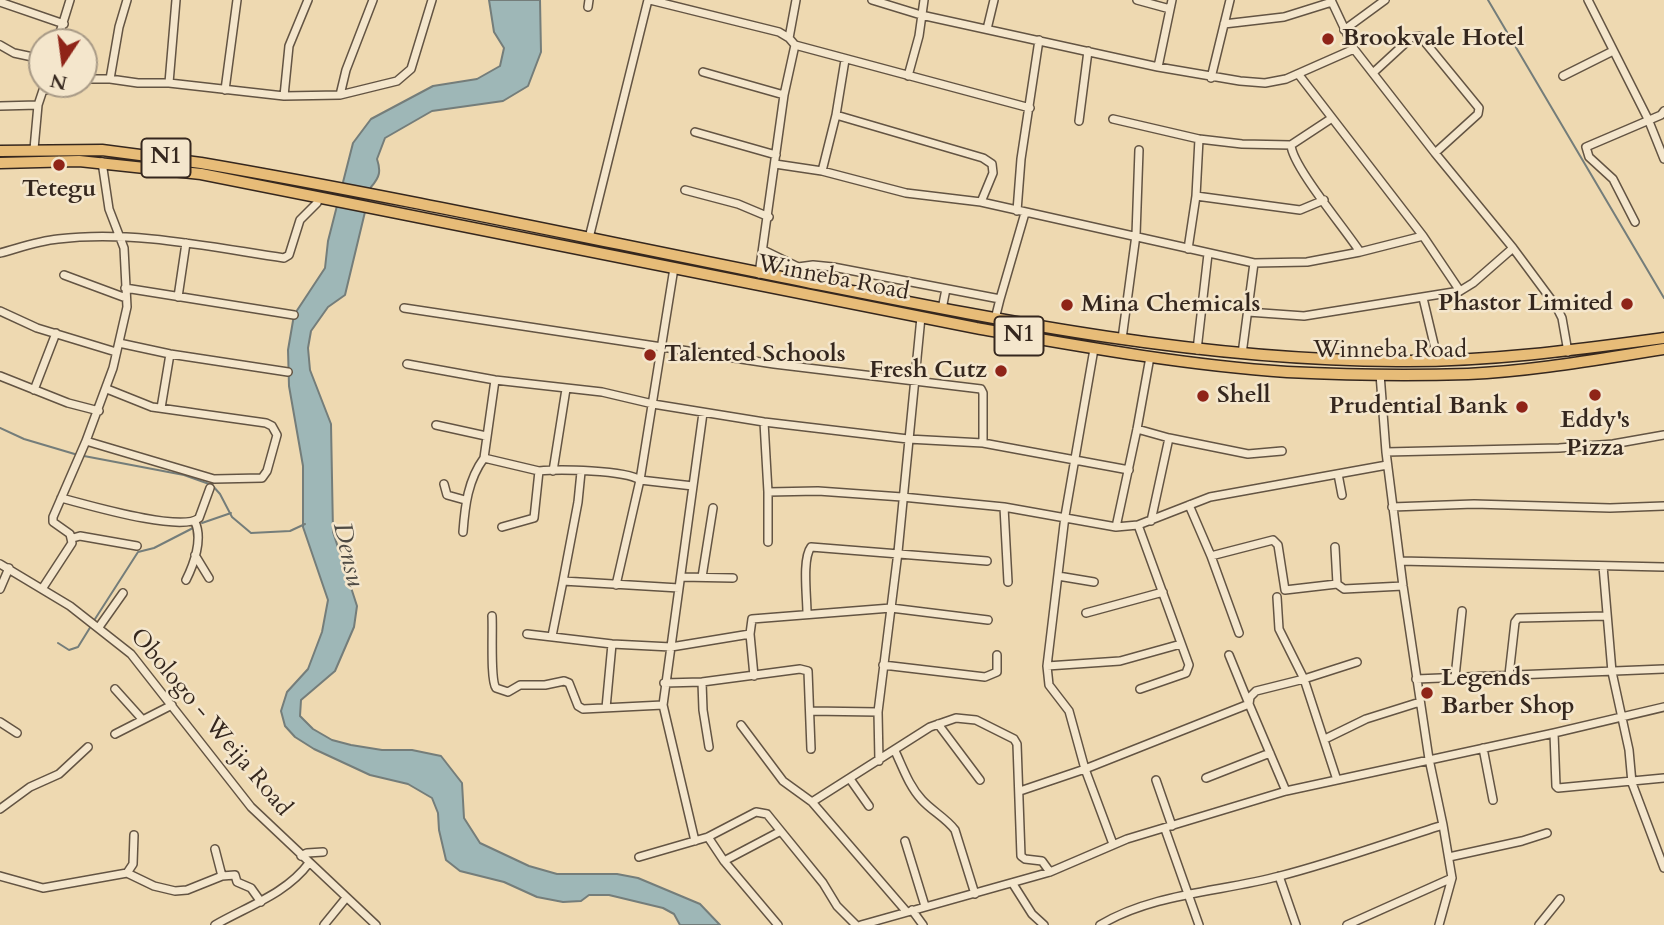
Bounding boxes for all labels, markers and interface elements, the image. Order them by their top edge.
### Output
place label: Brookvale Hotel [1342,25,1524,53]
north arrow [28,28,98,98]
marker: Brookvale Hotel [1320,31,1336,47]
text: N [48,67,70,96]
road number: N1 [142,139,190,178]
marker: Tetegu [51,157,67,173]
place label: Tetegu [22,176,96,204]
street label: Winneba Road [755,250,911,308]
place label: Phastor Limited [1438,290,1613,318]
place label: Mina Chemicals [1081,291,1260,319]
marker: Phastor Limited [1619,296,1635,312]
marker: Mina Chemicals [1059,297,1075,313]
road number: N1 [995,316,1044,356]
street label: Winneba Road [1313,337,1467,365]
place label: Talented Schools [664,341,846,369]
marker: Talented Schools [642,347,658,363]
place label: Fresh Cutz [869,357,987,385]
marker: Fresh Cutz [993,363,1009,379]
place label: Shell [1217,382,1271,410]
marker: Eddy's Pizza [1587,387,1603,403]
marker: Shell [1195,388,1211,404]
place label: Prudential Bank [1329,393,1508,421]
marker: Prudential Bank [1514,399,1530,415]
place label: Eddy's Pizza [1560,407,1630,463]
water label: Densu [324,520,370,590]
street label: Obologo - Weija Road [123,623,297,823]
place label: Legends Barber Shop [1441,665,1575,721]
marker: Legends Barber Shop [1419,685,1435,701]

